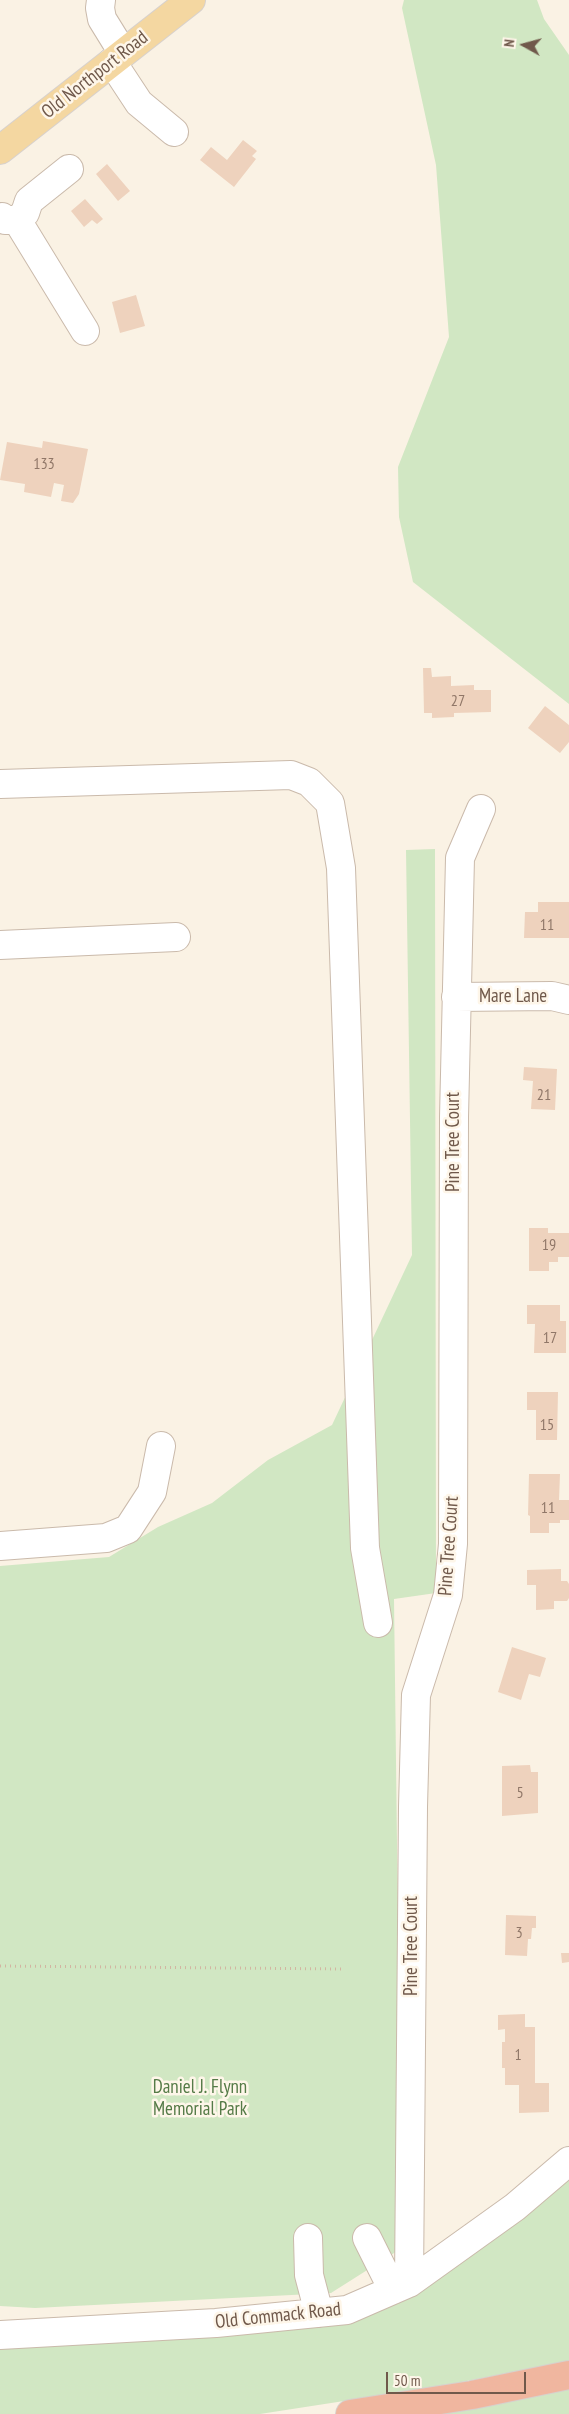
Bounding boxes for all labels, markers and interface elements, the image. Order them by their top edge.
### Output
north arrow [499,20,549,70]
street label: Old Northport Road [37,26,153,124]
text: N [500,38,519,48]
house number: 133 [33,454,55,474]
house number: 27 [451,691,465,711]
house number: 11 [540,915,554,935]
street label: Mare Lane [479,986,547,1008]
house number: 21 [537,1085,551,1105]
street label: Pine Tree Court [443,1092,465,1192]
house number: 19 [542,1235,556,1255]
house number: 17 [543,1328,557,1348]
house number: 15 [540,1415,554,1435]
street label: Pine Tree Court [434,1495,464,1597]
house number: 11 [541,1498,555,1518]
house number: 5 [516,1783,524,1803]
street label: Pine Tree Court [401,1896,423,1996]
house number: 3 [515,1923,523,1943]
house number: 1 [514,2045,522,2065]
park label: Daniel J. Flynn Memorial Park [153,2077,247,2121]
street label: Old Commack Road [214,2298,342,2334]
scale bar [389,2362,529,2394]
text: 50 m [394,2371,420,2390]

